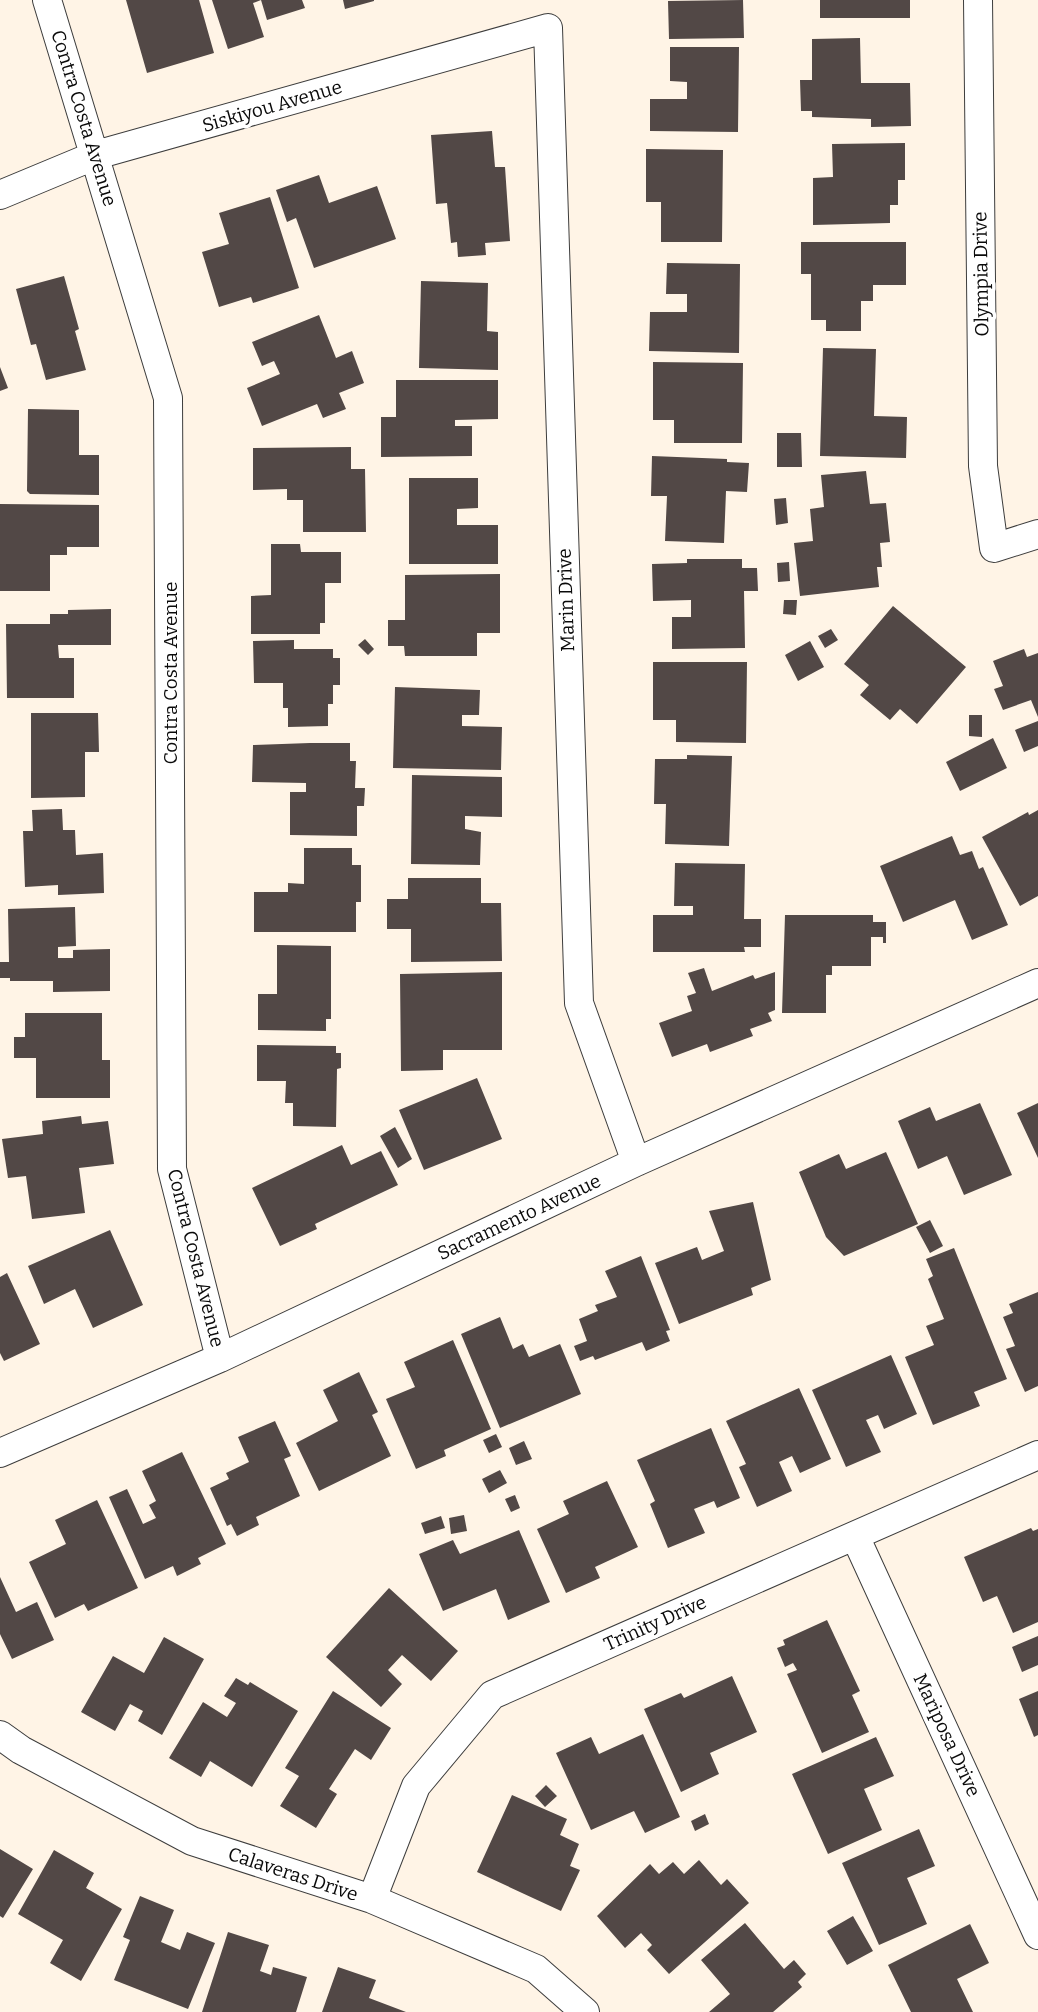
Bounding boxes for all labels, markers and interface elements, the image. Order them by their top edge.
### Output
street label: Contra Costa Avenue [46,27,122,209]
street label: Siskiyou Avenue [199,75,345,137]
street label: Olympia Drive [968,211,994,337]
street label: Marin Drive [553,548,579,652]
street label: Contra Costa Avenue [159,582,182,764]
street label: Contra Costa Avenue [163,1166,229,1350]
street label: Sacramento Avenue [434,1169,604,1265]
street label: Trinity Drive [600,1590,710,1656]
street label: Mariposa Drive [908,1670,986,1800]
street label: Calaveras Drive [225,1842,361,1906]

